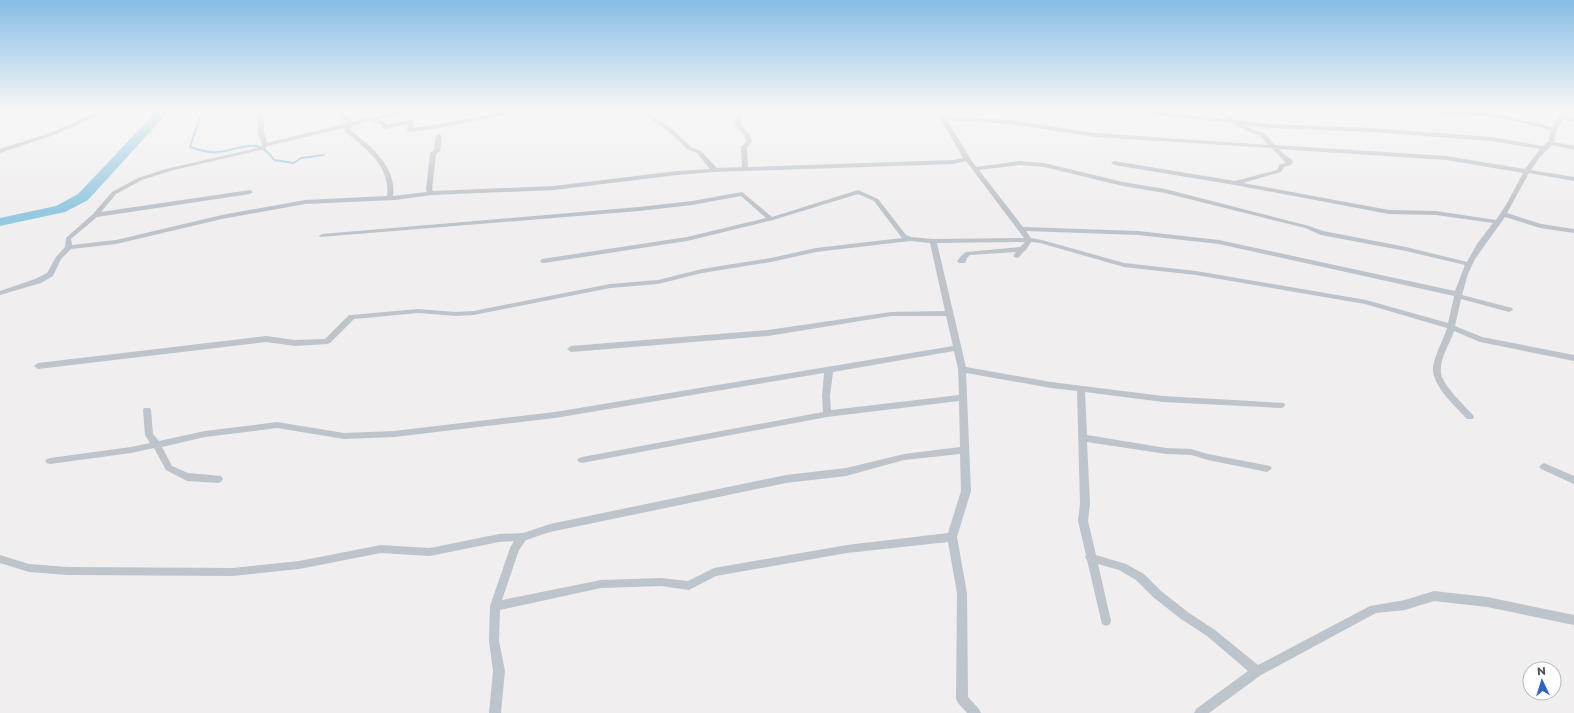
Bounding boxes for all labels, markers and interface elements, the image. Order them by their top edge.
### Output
north arrow [1522,661,1562,701]
text: N [1536,664,1546,678]

